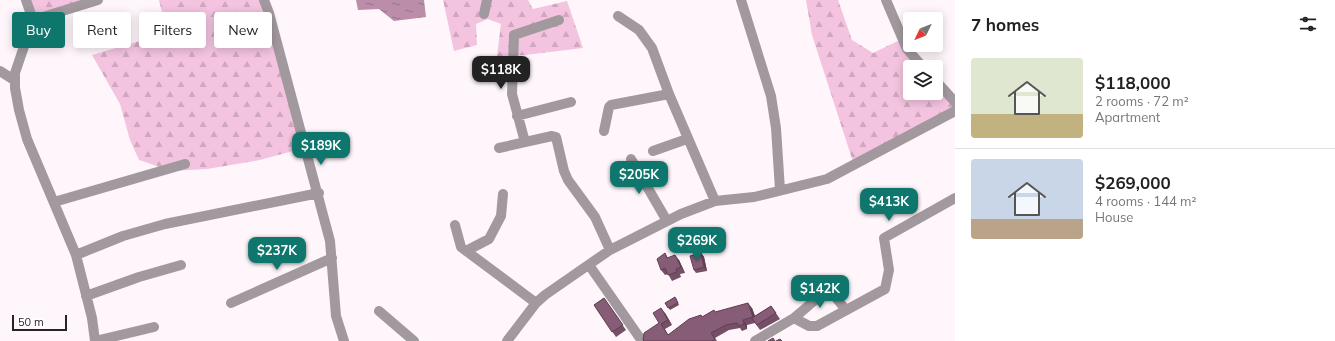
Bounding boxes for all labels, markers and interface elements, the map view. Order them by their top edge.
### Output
chip: Buy [12,12,65,48]
chip: Rent [73,12,131,48]
chip: Filters [139,12,206,48]
chip: New [214,12,272,48]
north arrow [903,12,943,52]
map controls [903,12,943,100]
icon: filters [1297,13,1319,35]
text: 7 homes [971,14,1039,35]
pin: $118K [473,56,529,90]
button: layers [903,60,943,100]
text: $118K [481,61,521,77]
text: $118,000 [1095,72,1171,93]
icon: home [1003,74,1051,122]
text: 2 rooms · 72 m² [1095,93,1189,109]
text: Apartment [1095,109,1160,125]
pin: $189K [293,132,349,166]
text: $189K [301,137,341,153]
pin: $205K [611,161,667,195]
text: $205K [619,166,659,182]
text: $269,000 [1095,172,1171,193]
icon: home [1003,175,1051,223]
pin: $413K [861,188,917,222]
text: $413K [869,193,909,209]
text: 4 rooms · 144 m² [1095,193,1196,209]
text: House [1095,209,1133,225]
pin: $269K [669,227,725,261]
text: $269K [677,232,717,248]
pin: $237K [249,237,305,271]
text: $237K [257,242,297,258]
pin: $142K [792,275,848,309]
text: $142K [800,280,840,296]
scale bar [12,313,67,332]
text: 50 m [18,315,44,329]

